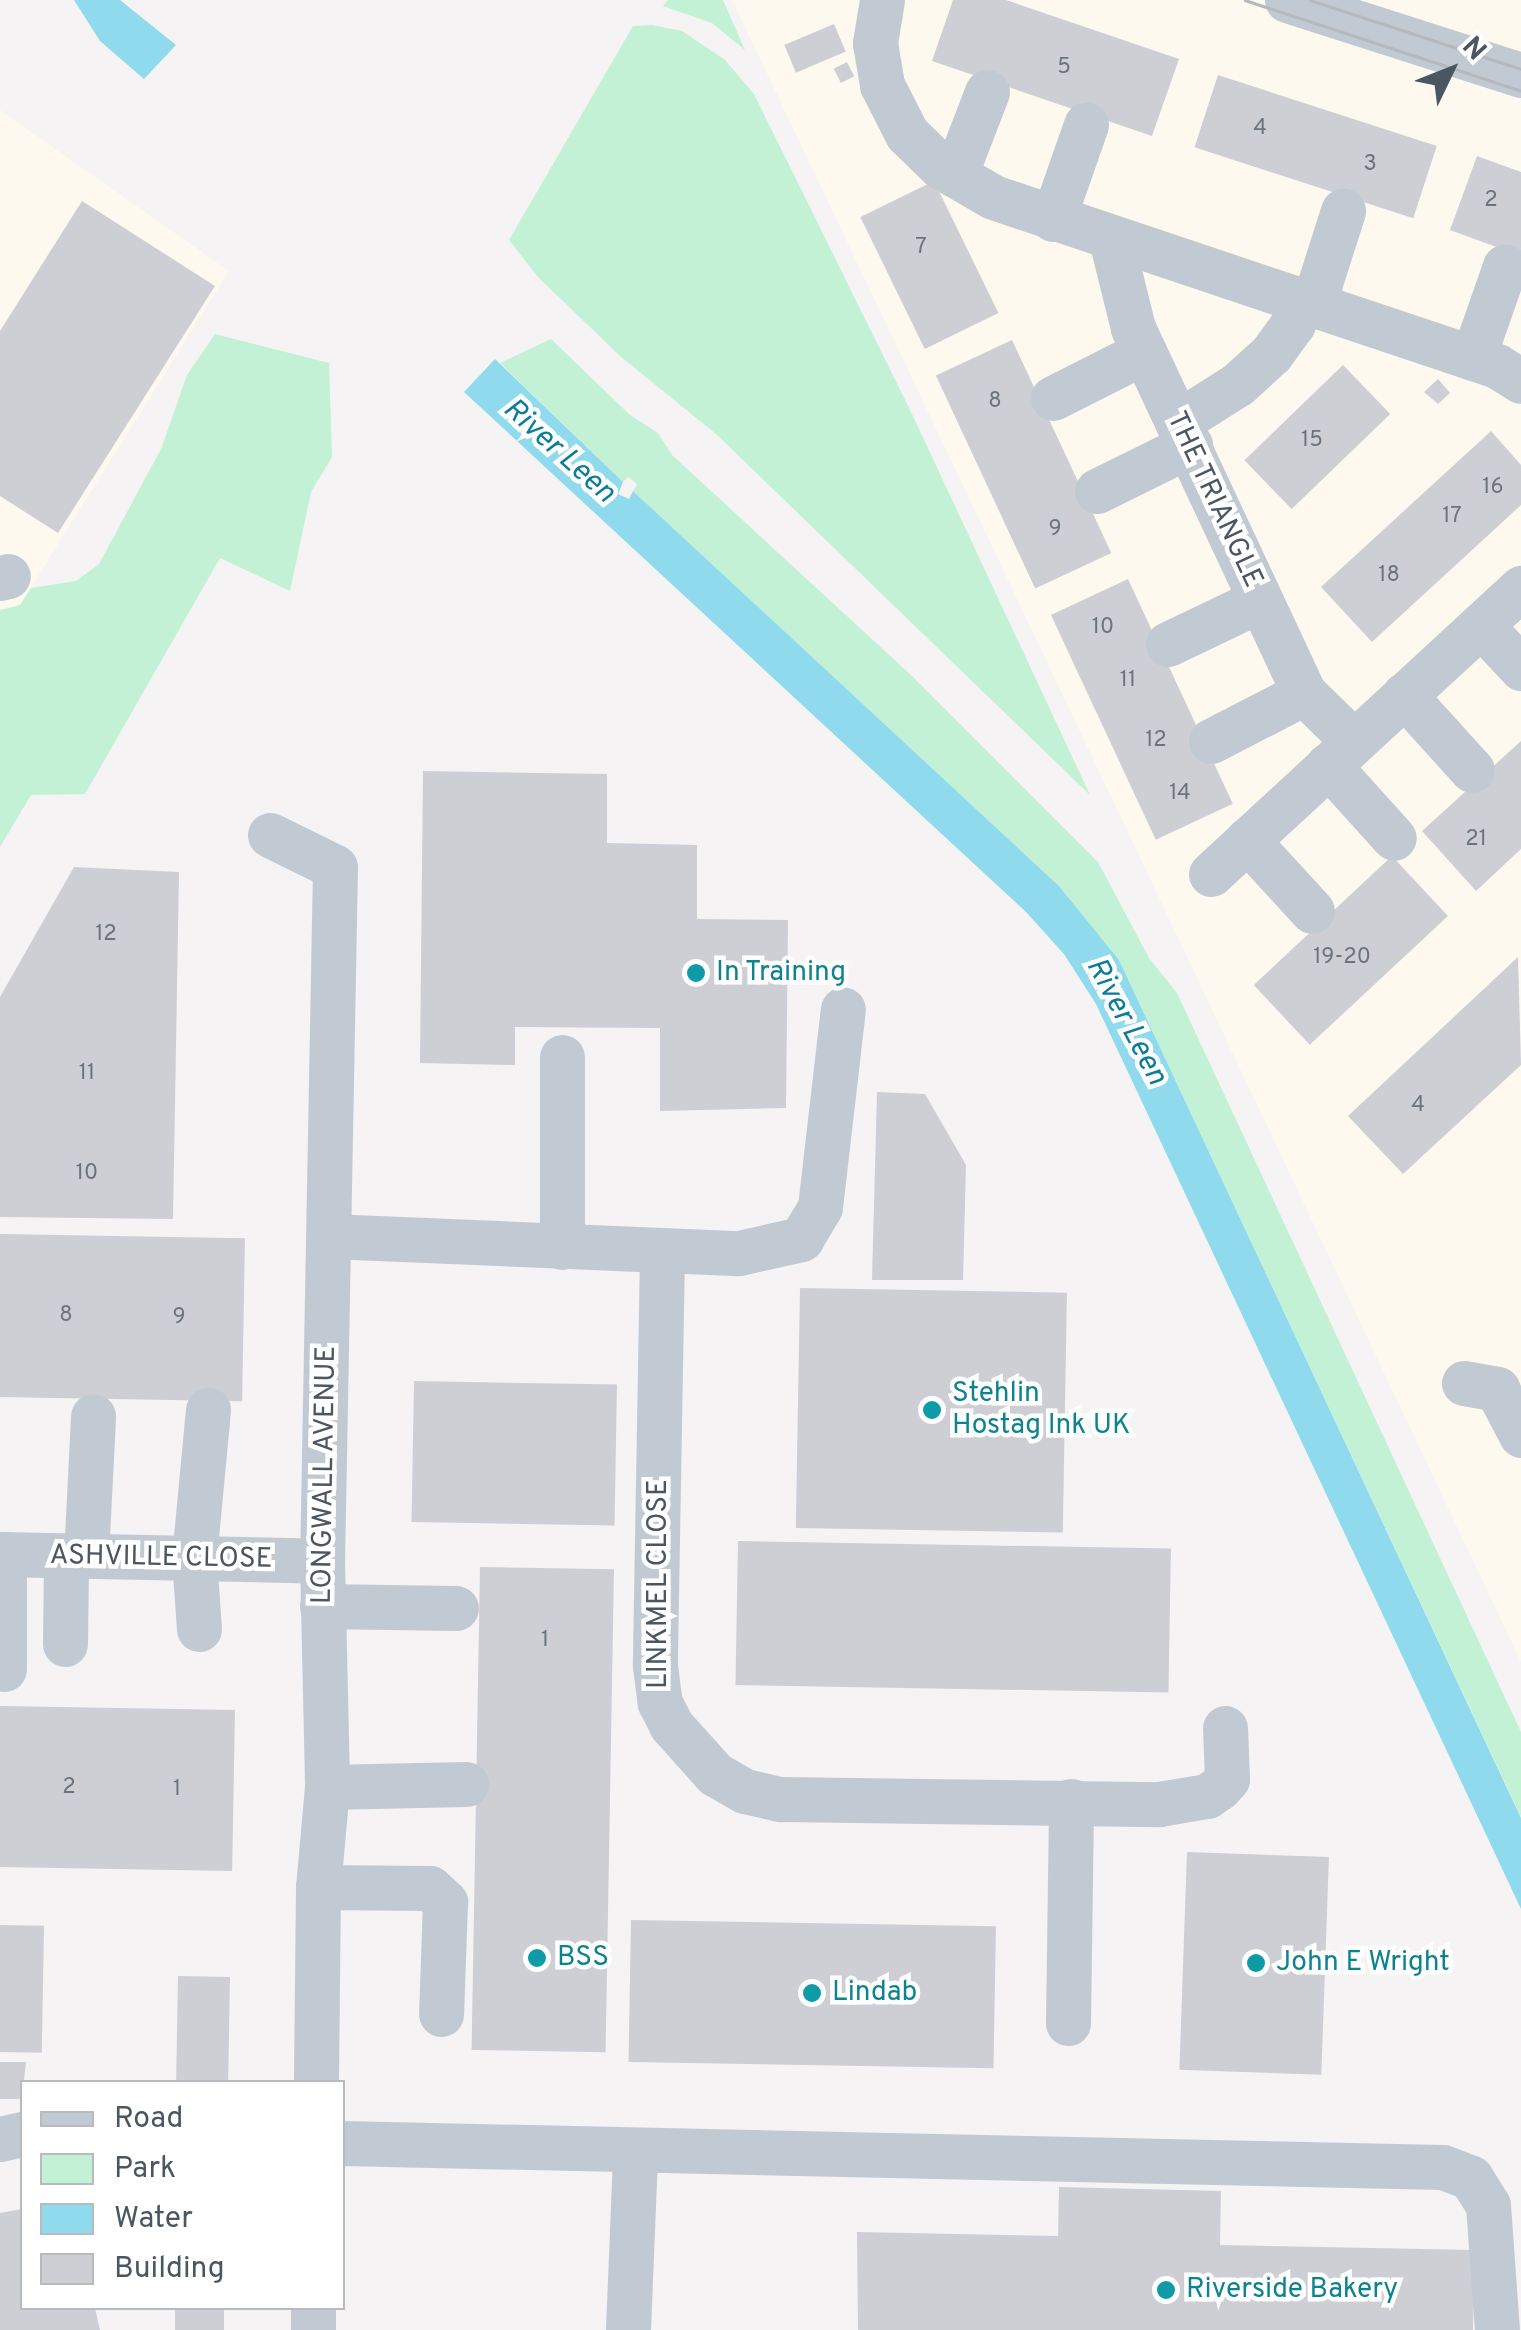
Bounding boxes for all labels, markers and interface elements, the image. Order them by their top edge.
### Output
north arrow [1401,20,1501,120]
text: N [1453,30,1493,69]
house number: 5 [1057,55,1071,81]
house number: 4 [1253,116,1267,142]
house number: 3 [1363,152,1377,178]
house number: 2 [1484,188,1498,214]
house number: 7 [915,235,927,261]
house number: 8 [988,389,1002,415]
water label: River Leen [494,392,622,512]
street label: THE TRIANGLE [1158,406,1270,594]
house number: 15 [1301,428,1323,454]
house number: 16 [1482,475,1504,501]
house number: 17 [1442,504,1462,530]
house number: 9 [1048,517,1062,543]
house number: 18 [1378,563,1400,589]
house number: 10 [1092,615,1114,641]
house number: 11 [1120,668,1136,694]
house number: 12 [1145,728,1167,754]
house number: 14 [1169,781,1191,807]
house number: 21 [1465,827,1487,853]
house number: 12 [95,922,117,948]
house number: 19-20 [1313,945,1371,971]
water label: River Leen [1077,952,1173,1092]
place label: In Training [716,956,847,990]
marker: In Training [685,962,707,984]
house number: 11 [79,1061,95,1087]
house number: 4 [1411,1093,1425,1119]
house number: 10 [76,1161,98,1187]
house number: 8 [59,1303,73,1329]
house number: 9 [172,1305,186,1331]
street label: LONGWALL AVENUE [306,1345,344,1605]
place label: Stehlin Hostag Ink UK [952,1377,1131,1443]
marker: Stehlin Hostag Ink UK [921,1399,943,1421]
street label: LINKMEL CLOSE [642,1479,676,1689]
street label: ASHVILLE CLOSE [49,1539,273,1577]
house number: 1 [541,1628,549,1654]
house number: 2 [62,1775,76,1801]
house number: 1 [173,1777,181,1803]
place label: BSS [557,1941,609,1975]
place label: John E Wright [1276,1946,1450,1980]
marker: BSS [526,1947,548,1969]
marker: John E Wright [1245,1952,1267,1974]
place label: Lindab [832,1976,917,2010]
marker: Lindab [801,1982,823,2004]
legend [20,2080,345,2310]
text: Road [114,2101,183,2138]
text: Park [114,2151,176,2188]
text: Water [114,2201,193,2238]
text: Building [114,2251,225,2288]
place label: Riverside Bakery [1186,2273,1398,2307]
marker: Riverside Bakery [1155,2279,1177,2301]

